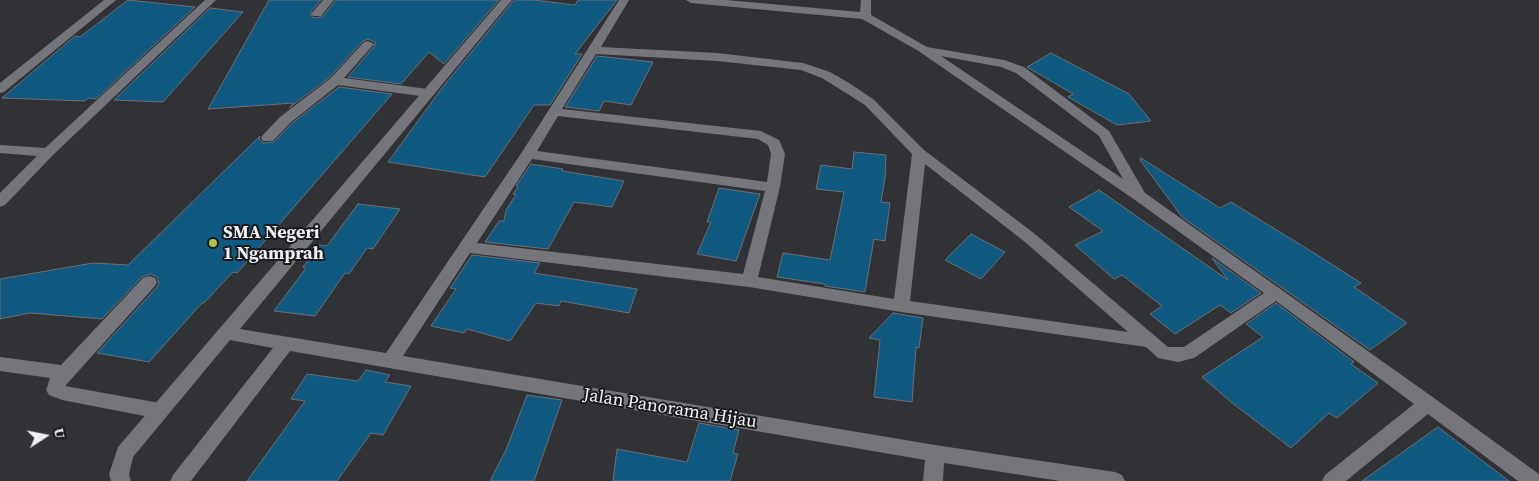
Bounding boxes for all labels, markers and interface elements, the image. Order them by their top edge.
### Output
place label: SMA Negeri 1 Ngamprah [223,222,324,264]
marker: SMA Negeri 1 Ngamprah [207,237,219,249]
street label: Jalan Panorama Hijau [582,385,758,433]
north arrow [20,411,70,461]
text: U [49,426,71,440]

